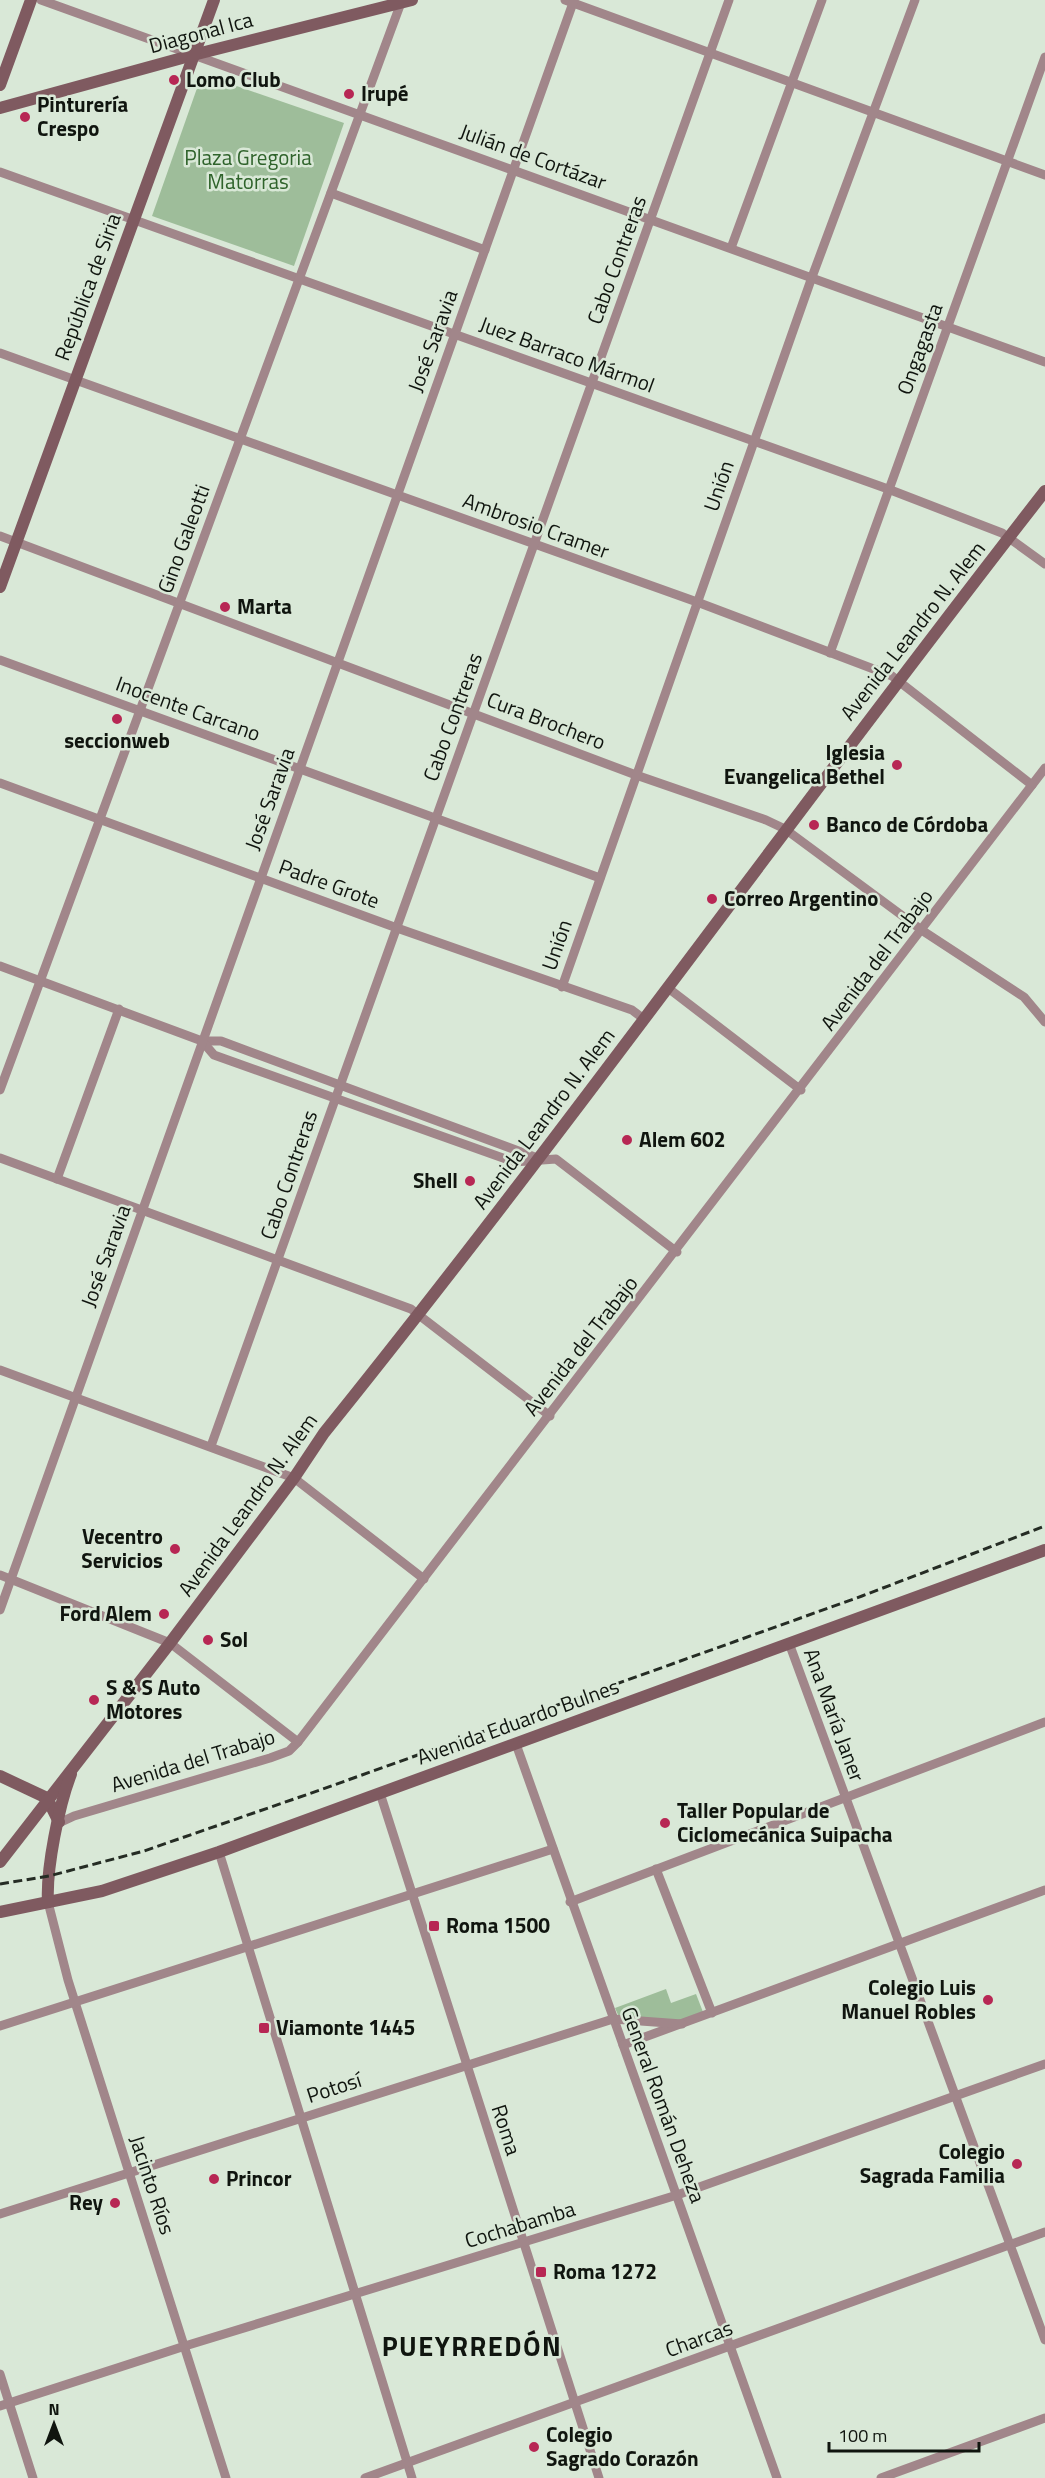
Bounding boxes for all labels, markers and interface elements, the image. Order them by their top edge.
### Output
street label: Diagonal Ica [145,3,257,61]
place label: Lomo Club [186,63,281,95]
marker: Lomo Club [167,73,181,87]
place label: Irupé [361,77,409,109]
marker: Irupé [342,87,356,101]
place label: Pinturería Crespo [37,88,128,144]
marker: Pinturería Crespo [18,110,32,124]
street label: Julián de Cortázar [455,115,611,197]
park label: Plaza Gregoria Matorras [184,141,312,197]
street label: Cabo Contreras [578,191,654,328]
street label: República de Siria [46,208,129,365]
street label: José Saravia [399,285,466,396]
street label: Ongagasta [888,298,951,399]
street label: Juez Barraco Mármol [475,308,659,401]
street label: Unión [694,456,742,515]
street label: Gino Galeotti [149,480,218,598]
street label: Ambrosio Cramer [459,484,614,566]
street label: Avenida Leandro N. Alem [832,534,993,727]
place label: Marta [237,590,292,622]
marker: Marta [218,600,232,614]
street label: Cabo Contreras [414,648,490,785]
street label: Inocente Carcano [111,667,265,749]
street label: Cura Brochero [482,683,610,757]
marker: seccionweb [110,712,124,726]
place label: seccionweb [64,724,170,756]
place label: Iglesia Evangelica Bethel [724,736,885,792]
street label: José Saravia [236,743,303,854]
marker: Iglesia Evangelica Bethel [890,758,904,772]
place label: Banco de Córdoba [826,808,988,840]
marker: Banco de Córdoba [807,818,821,832]
street label: Padre Grote [274,850,384,916]
place label: Correo Argentino [724,882,878,914]
street label: Avenida del Trabajo [812,882,940,1037]
marker: Correo Argentino [705,892,719,906]
street label: Unión [532,915,580,974]
street label: Avenida Leandro N. Alem [464,1021,622,1216]
street label: Cabo Contreras [251,1106,325,1244]
place label: Alem 602 [639,1123,726,1155]
marker: Alem 602 [620,1133,634,1147]
place label: Shell [413,1164,458,1196]
marker: Shell [463,1174,477,1188]
street label: José Saravia [72,1200,139,1311]
street label: Avenida del Trabajo [515,1268,645,1422]
street label: Avenida Leandro N. Alem [170,1406,325,1603]
place label: Vecentro Servicios [81,1520,163,1576]
marker: Vecentro Servicios [168,1542,182,1556]
place label: Ford Alem [59,1597,152,1629]
marker: Ford Alem [157,1607,171,1621]
place label: Sol [220,1623,248,1655]
marker: Sol [201,1633,215,1647]
street label: Ana María Janer [796,1643,874,1786]
street label: Avenida Eduardo Bulnes [412,1670,623,1773]
place label: S & S Auto Motores [106,1671,201,1727]
marker: S & S Auto Motores [87,1693,101,1707]
street label: Avenida del Trabajo [107,1720,279,1800]
place label: Taller Popular de Ciclomecánica Suipacha [677,1794,893,1850]
marker: Taller Popular de Ciclomecánica Suipacha [658,1816,672,1830]
place label: Roma 1500 [446,1909,550,1941]
marker: Roma 1500 [427,1919,441,1933]
place label: Colegio Luis Manuel Robles [841,1971,976,2027]
marker: Colegio Luis Manuel Robles [981,1993,995,2007]
street label: General Román Deheza [614,2002,714,2208]
place label: Viamonte 1445 [276,2011,415,2043]
marker: Viamonte 1445 [257,2021,271,2035]
street label: Potosí [302,2063,367,2111]
street label: Roma [484,2100,530,2160]
street label: Jacinto Ríos [122,2131,184,2239]
place label: Colegio Sagrada Familia [860,2135,1005,2191]
marker: Colegio Sagrada Familia [1010,2157,1024,2171]
place label: Princor [226,2162,292,2194]
marker: Princor [207,2172,221,2186]
place label: Rey [69,2186,103,2218]
street label: Cochabamba [461,2192,579,2256]
marker: Rey [108,2196,122,2210]
place label: Roma 1272 [553,2255,657,2287]
marker: Roma 1272 [534,2265,548,2279]
street label: Charcas [660,2311,737,2365]
district label: PUEYRREDÓN [382,2325,562,2366]
north arrow [24,2394,84,2454]
text: N [48,2397,60,2421]
scale bar [829,2415,979,2453]
place label: Colegio Sagrado Corazón [546,2418,699,2474]
text: 100 m [838,2422,887,2449]
marker: Colegio Sagrado Corazón [527,2440,541,2454]

